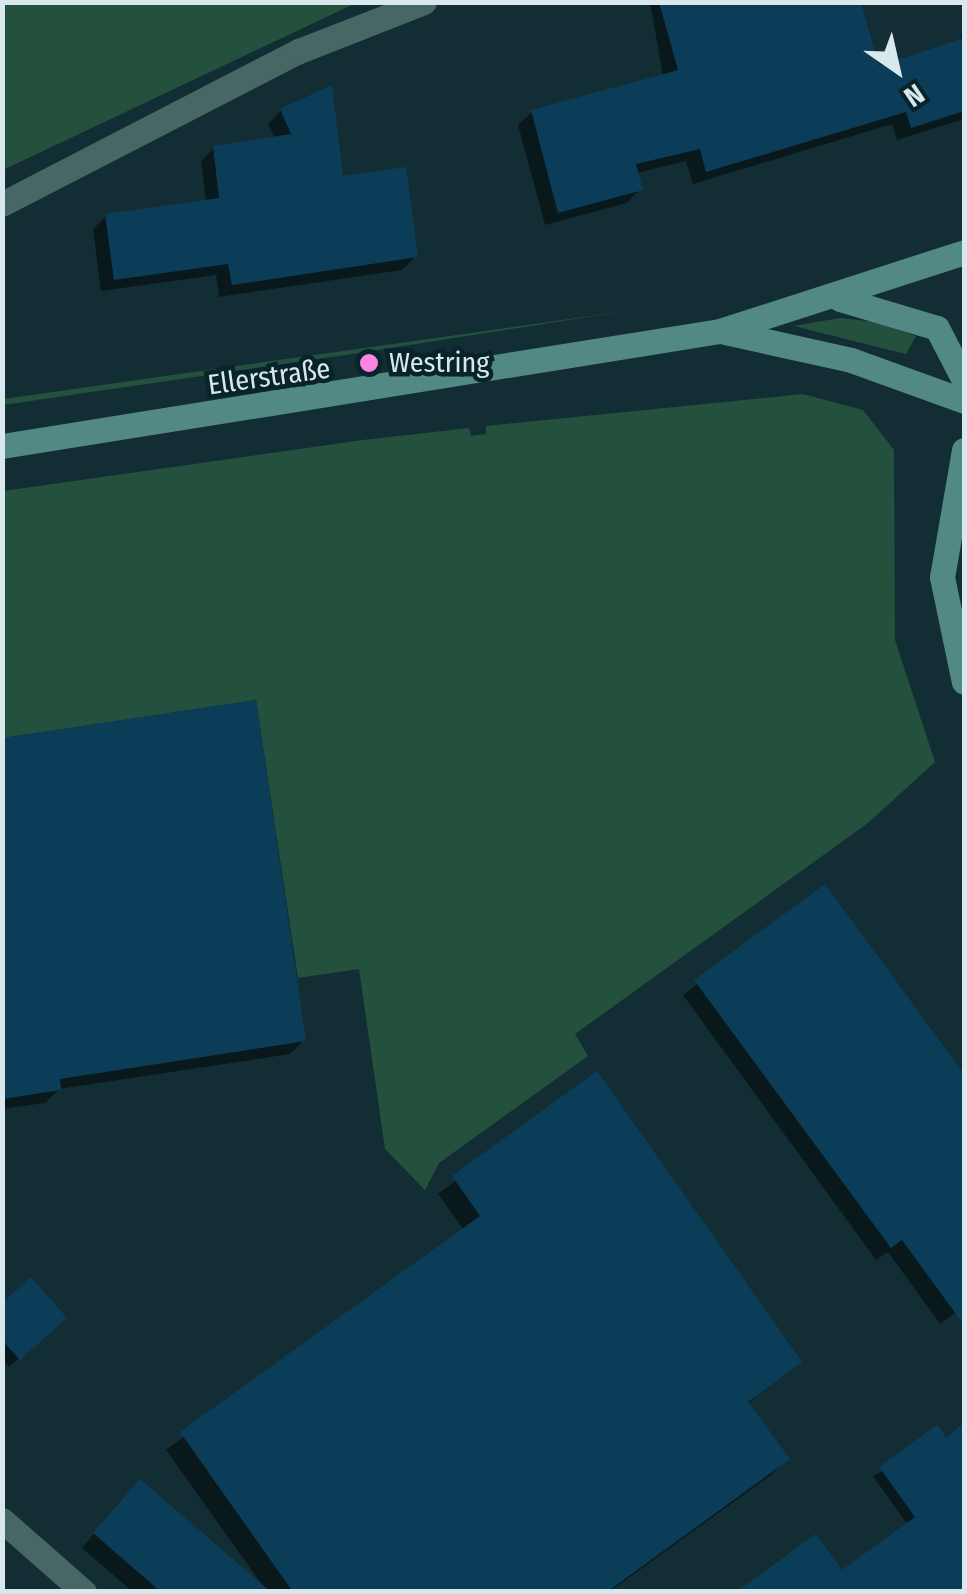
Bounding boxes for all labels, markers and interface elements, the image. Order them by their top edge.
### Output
north arrow [847,20,947,120]
text: N [898,77,930,114]
place label: Westring [389,346,489,380]
street label: Ellerstraße [206,352,332,402]
marker: Westring [358,352,380,374]

